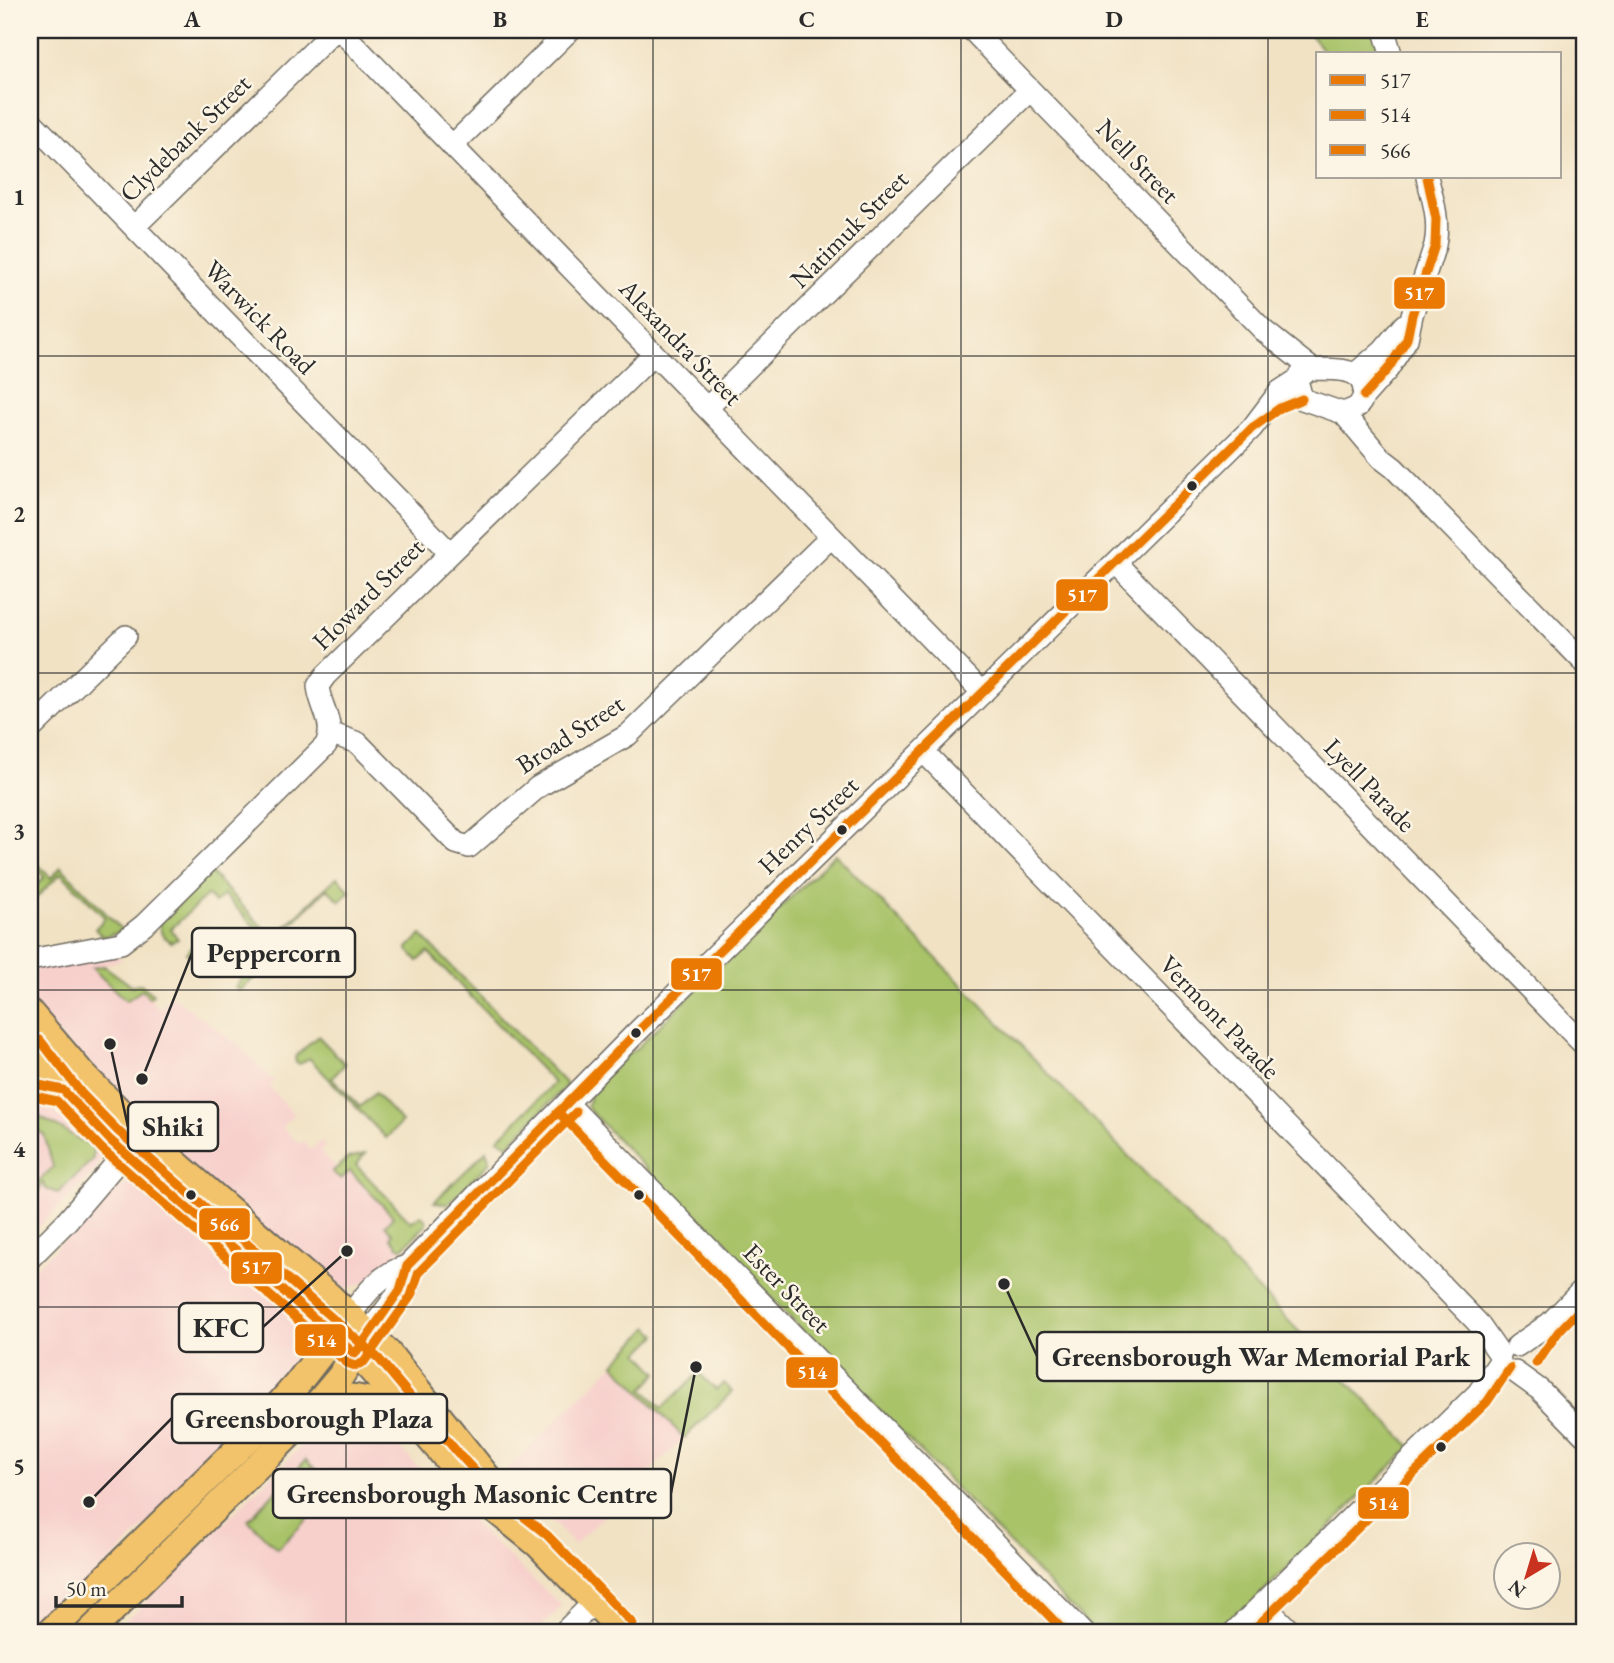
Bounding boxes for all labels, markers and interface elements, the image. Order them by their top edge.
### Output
text: A [183,4,201,34]
text: B [493,4,507,34]
text: C [799,4,815,34]
text: D [1105,4,1123,34]
text: E [1415,4,1429,34]
legend [1316,52,1562,178]
street label: Clydebank Street [112,67,258,209]
text: 517 [1380,67,1411,94]
text: 514 [1380,101,1411,128]
street label: Nell Street [1089,111,1187,211]
text: 566 [1380,137,1410,164]
street label: Natimuk Street [783,163,915,295]
text: 1 [13,182,25,212]
street label: Warwick Road [197,252,324,382]
street label: Alexandra Street [611,271,750,413]
line badge: 517 [1393,276,1446,310]
text: 517 [1404,281,1435,306]
unlabelled marker [1185,479,1199,493]
text: 2 [13,499,25,529]
street label: Howard Street [305,531,431,657]
line badge: 517 [1055,578,1109,612]
text: 517 [1067,583,1098,608]
street label: Broad Street [510,686,630,782]
street label: Lyell Parade [1317,731,1423,839]
street label: Henry Street [750,769,866,881]
text: 3 [13,816,25,846]
unlabelled marker [835,823,849,837]
callout: Peppercorn [192,928,355,977]
text: Peppercorn [207,934,341,970]
street label: Vermont Parade [1152,948,1288,1086]
line badge: 517 [670,957,723,991]
text: 517 [681,962,712,987]
unlabelled marker [629,1026,643,1040]
callout: Shiki [128,1102,218,1151]
text: Shiki [142,1108,204,1144]
text: 4 [13,1134,26,1164]
unlabelled marker [184,1188,198,1202]
unlabelled marker [632,1188,646,1202]
line badge: 566 [198,1207,251,1241]
text: 566 [209,1212,239,1237]
street label: Ester Street [736,1236,838,1340]
line badge: 517 [230,1251,283,1285]
text: 517 [241,1255,272,1280]
callout: KFC [179,1303,263,1352]
text: KFC [193,1309,249,1345]
line badge: 514 [294,1323,347,1357]
text: 514 [306,1328,337,1353]
callout: Greensborough War Memorial Park [1037,1332,1484,1381]
text: Greensborough War Memorial Park [1052,1338,1471,1374]
line badge: 514 [785,1356,839,1389]
text: 514 [797,1360,828,1385]
callout: Greensborough Plaza [172,1394,447,1443]
text: Greensborough Plaza [185,1400,434,1436]
unlabelled marker [1434,1440,1448,1454]
text: 5 [13,1451,25,1481]
callout: Greensborough Masonic Centre [273,1469,671,1518]
text: Greensborough Masonic Centre [287,1475,657,1511]
line badge: 514 [1357,1486,1410,1520]
text: 514 [1368,1491,1399,1516]
north arrow [1492,1540,1562,1610]
scale bar [56,1565,182,1609]
text: N [1503,1574,1531,1604]
text: 50 m [66,1575,107,1602]

